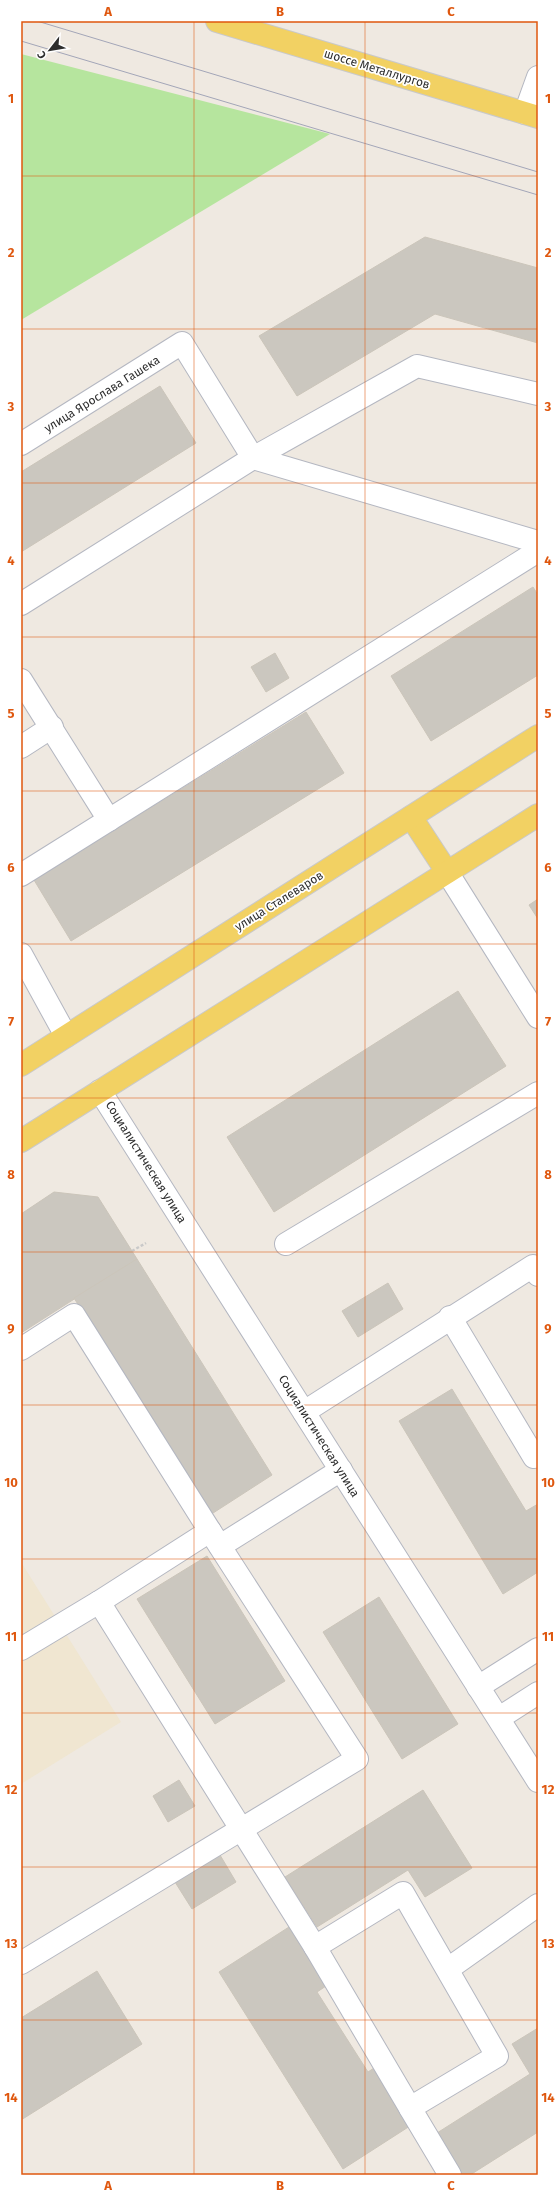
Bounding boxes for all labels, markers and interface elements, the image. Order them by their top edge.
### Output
text: A [103,4,112,19]
text: B [276,4,284,19]
text: C [447,4,455,19]
north arrow [30,30,70,70]
street label: шоссе Металлургов [322,46,432,92]
text: С [34,48,49,61]
text: 1 [8,91,14,106]
text: 1 [545,91,551,106]
text: 2 [8,245,15,260]
text: 2 [545,245,552,260]
street label: улица Ярослава Гашека [42,353,162,435]
text: 3 [7,399,15,414]
text: 3 [544,399,552,414]
text: 4 [7,553,15,568]
text: 4 [544,553,552,568]
text: 5 [8,706,15,721]
text: 5 [545,706,552,721]
text: 6 [7,860,15,875]
text: 6 [544,860,552,875]
street label: улица Сталеваров [232,868,326,934]
text: 7 [8,1014,14,1029]
text: 7 [545,1014,551,1029]
street label: Социалистическая улица [103,1098,189,1226]
text: 8 [7,1167,15,1182]
text: 8 [544,1167,552,1182]
text: 9 [7,1321,15,1336]
text: 9 [544,1321,552,1336]
street label: Социалистическая улица [276,1372,362,1500]
text: 10 [4,1475,18,1490]
text: 10 [541,1475,555,1490]
text: 11 [5,1629,17,1644]
text: 11 [542,1629,554,1644]
text: 12 [5,1782,18,1797]
text: 12 [542,1782,555,1797]
text: 13 [5,1936,18,1951]
text: 13 [542,1936,555,1951]
text: 14 [4,2090,18,2105]
text: 14 [541,2090,555,2105]
text: A [103,2178,112,2193]
text: B [276,2178,284,2193]
text: C [447,2178,455,2193]

